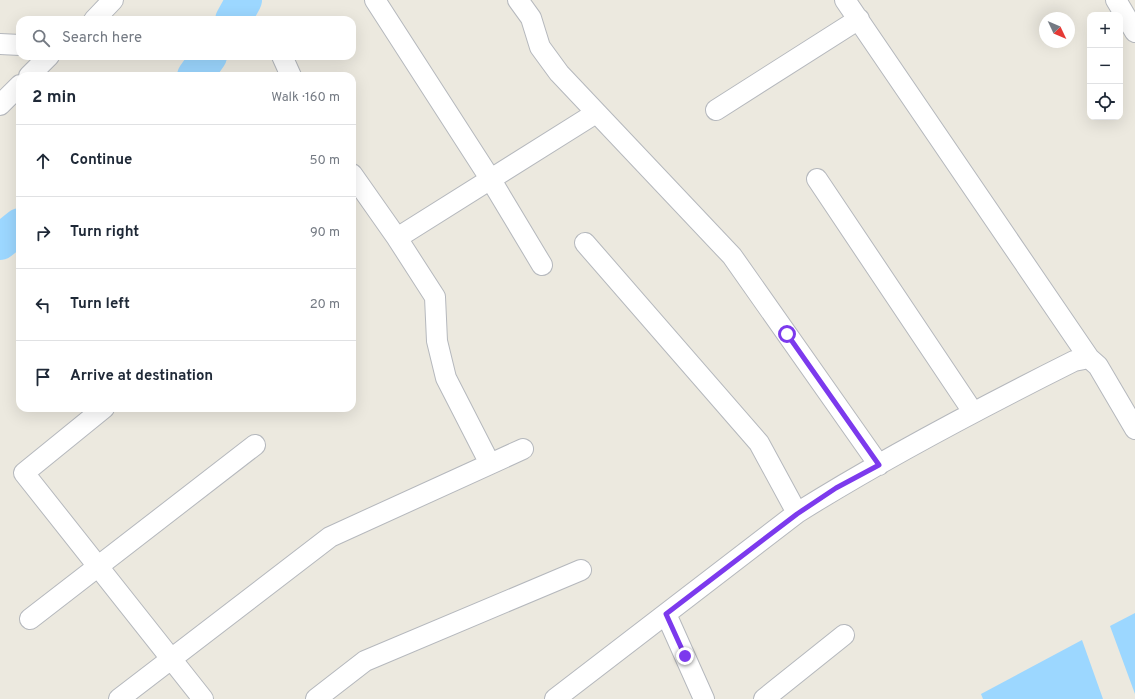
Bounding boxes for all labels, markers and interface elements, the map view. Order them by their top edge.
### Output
north arrow [1039,12,1075,48]
map controls [1087,12,1123,120]
button: + [1087,12,1123,48]
search box [16,16,356,60]
icon: search [30,27,52,49]
text: Search here [62,29,142,48]
button: − [1087,48,1123,84]
button: locate [1087,84,1123,120]
text: 2 min [32,87,76,109]
text: Walk · 160 m [271,90,340,106]
icon: ahead [32,150,54,172]
text: Continue [70,151,132,170]
text: 50 m [310,153,340,169]
icon: right [32,222,54,244]
text: Turn right [70,223,139,242]
text: 90 m [310,225,340,241]
icon: left [32,294,54,316]
text: Turn left [70,295,130,314]
text: 20 m [310,297,340,313]
route start [778,325,796,343]
icon: arrive [32,366,54,388]
text: Arrive at destination [70,367,213,386]
route end [676,647,694,665]

